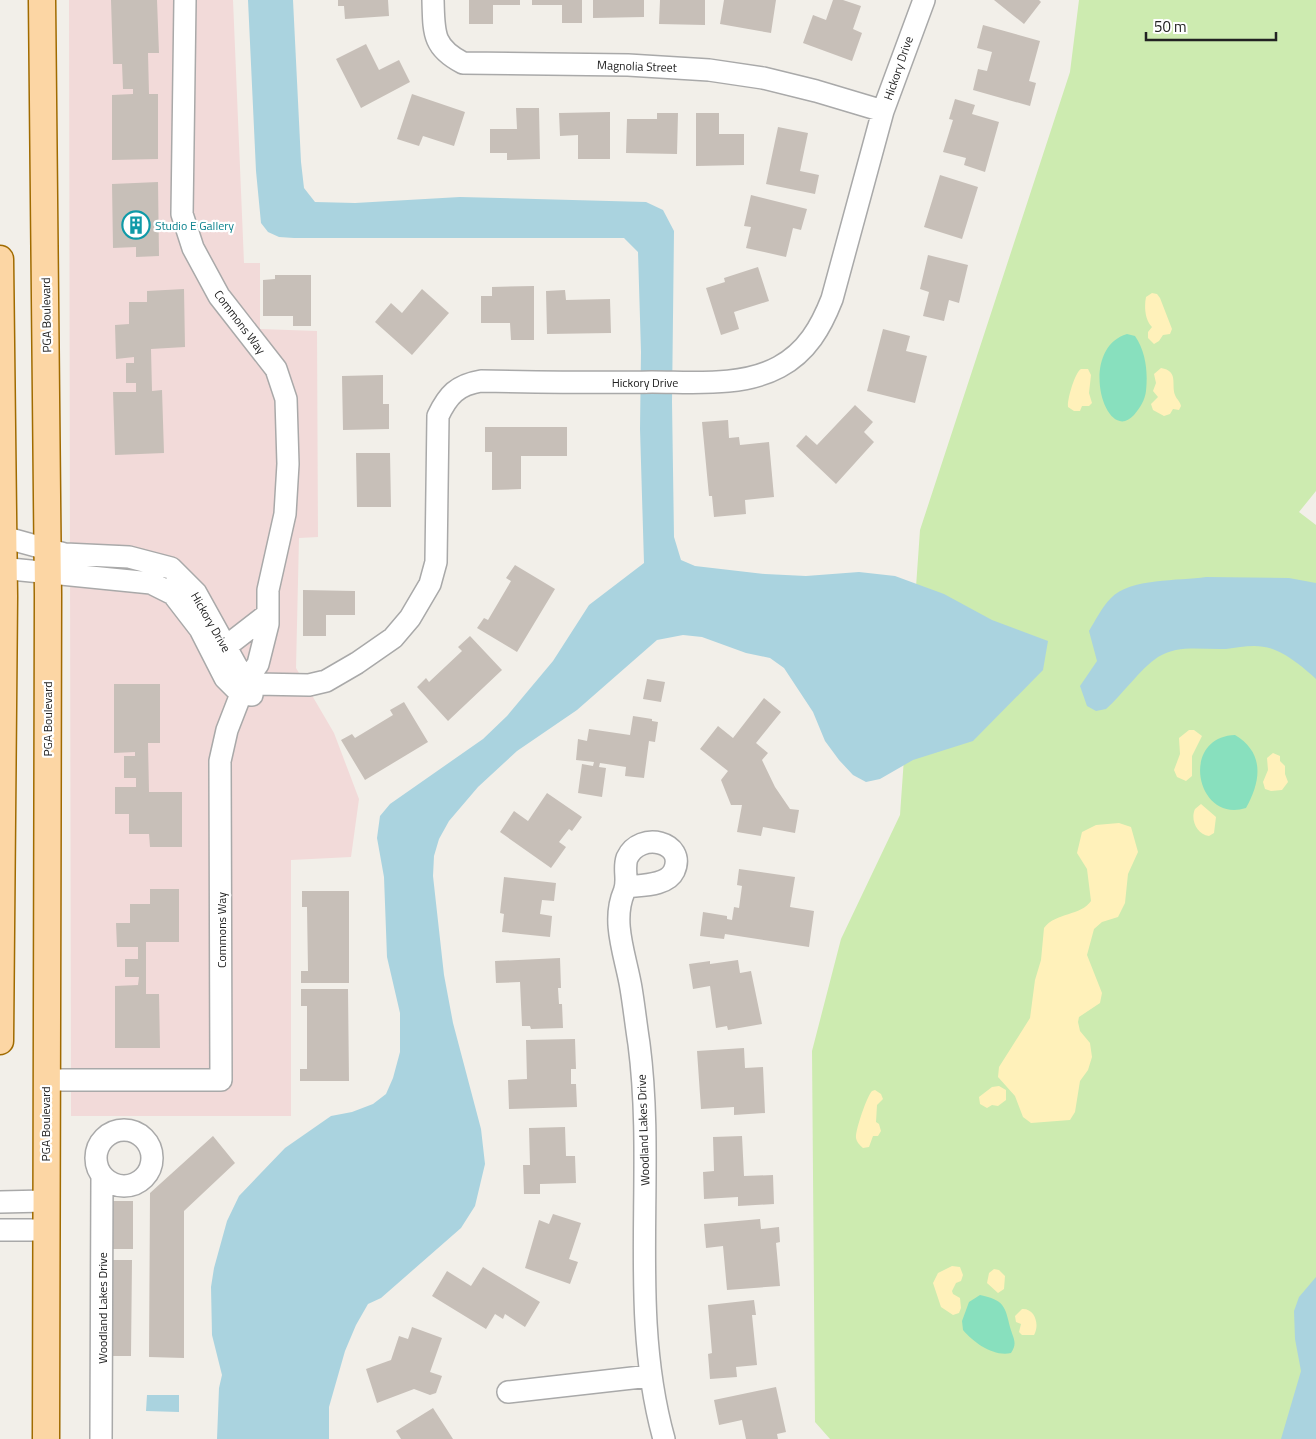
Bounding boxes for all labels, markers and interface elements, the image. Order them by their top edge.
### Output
scale bar [1146,10,1276,42]
text: 50 m [1154,15,1187,38]
street label: Hickory Drive [878,33,918,103]
street label: Magnolia Street [597,55,678,77]
building icon: Studio E Gallery [121,210,151,240]
place label: Studio E Gallery [155,216,234,235]
street label: PGA Boulevard [36,277,56,353]
street label: Commons Way [210,286,271,358]
street label: Hickory Drive [612,373,678,392]
street label: Hickory Drive [186,588,236,656]
street label: PGA Boulevard [38,681,57,757]
street label: Commons Way [212,892,231,968]
street label: Woodland Lakes Drive [632,1074,654,1186]
street label: PGA Boulevard [36,1086,55,1162]
street label: Woodland Lakes Drive [93,1252,112,1364]

